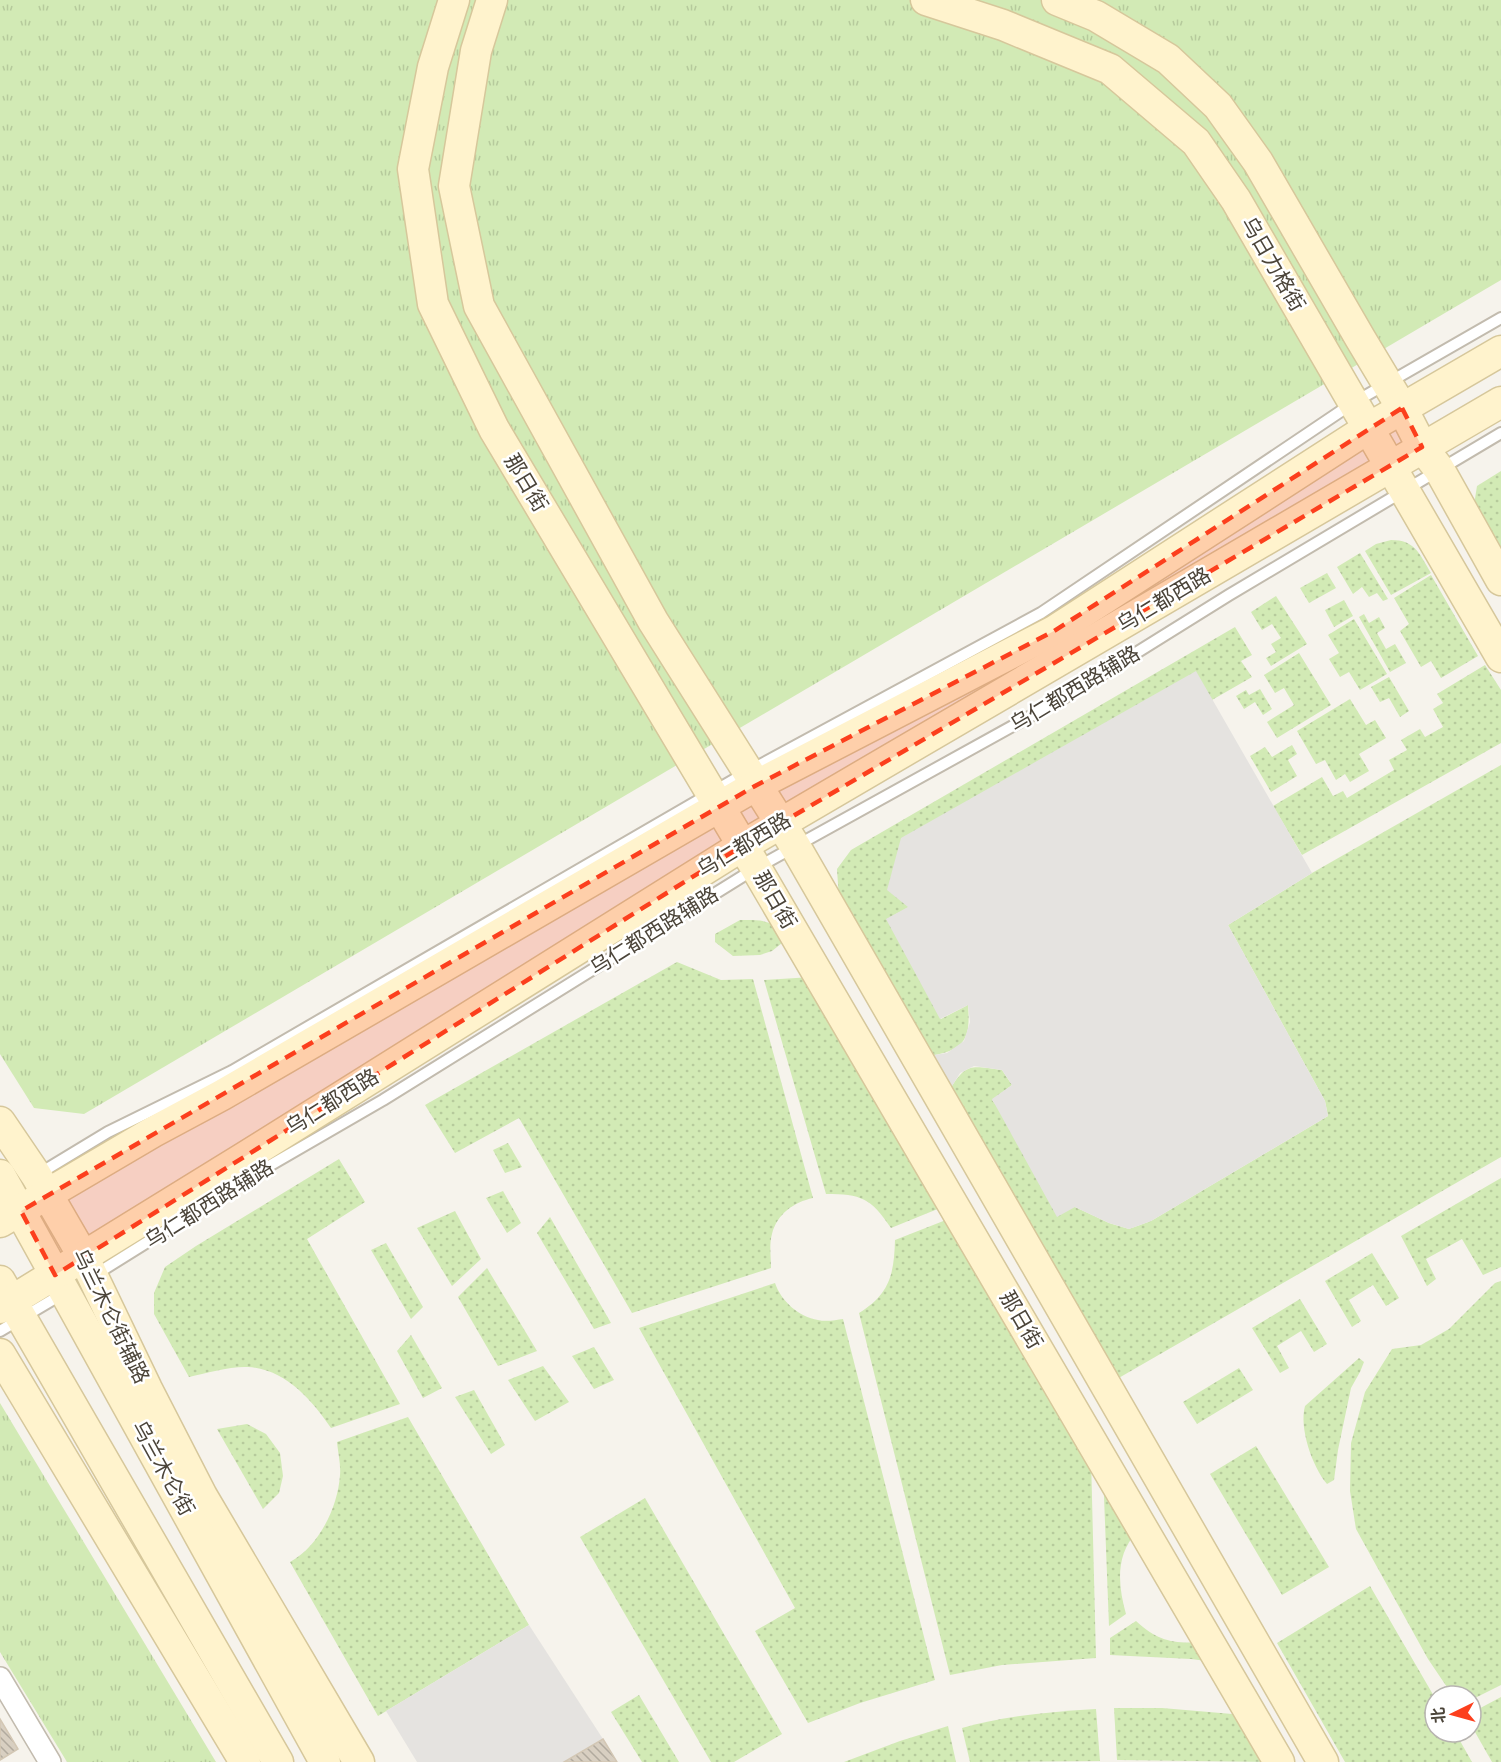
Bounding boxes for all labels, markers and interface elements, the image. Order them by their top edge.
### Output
street label: 乌日力格街 [1236,213,1310,315]
street label: 那日街 [499,450,553,516]
street label: 乌仁都西路 [1113,563,1215,637]
street label: 乌仁都西路辅路 [1006,641,1144,737]
street label: 乌仁都西路 [693,808,795,882]
street label: 那日街 [749,867,801,933]
street label: 乌仁都西路辅路 [585,882,723,980]
street label: 乌仁都西路 [281,1064,383,1140]
street label: 乌仁都西路辅路 [140,1155,278,1253]
street label: 乌兰木仑街辅路 [68,1245,154,1387]
street label: 那日街 [995,1287,1047,1353]
street label: 乌兰木仑街 [127,1416,199,1520]
north arrow [1423,1684,1483,1744]
text: 北 [1428,1706,1449,1724]

